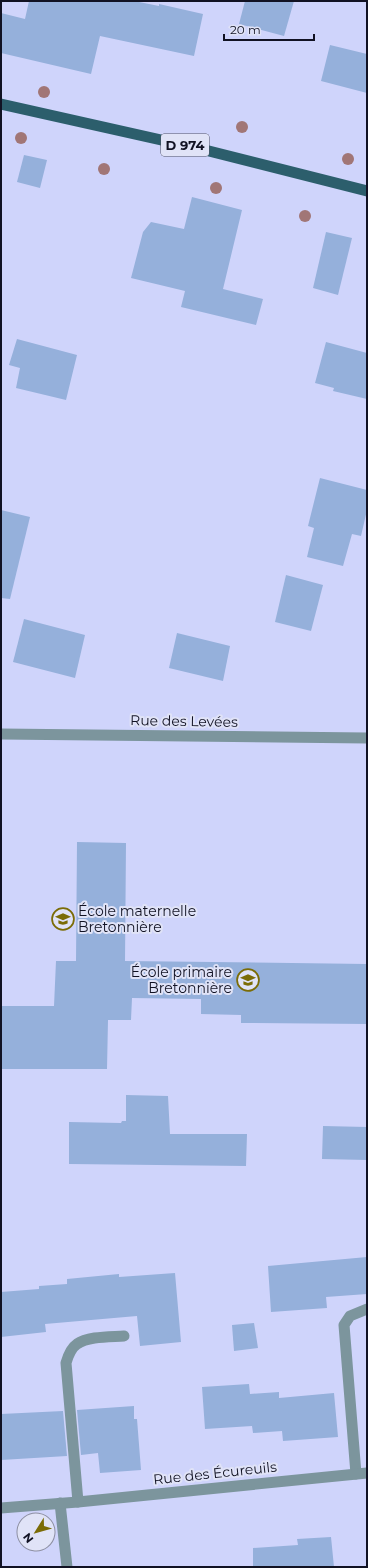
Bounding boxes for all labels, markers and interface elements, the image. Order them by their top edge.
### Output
scale bar [224,16,314,42]
text: 20 m [230,22,261,37]
road number: D 974 [161,134,209,156]
street label: Rue des Levées [130,711,238,731]
place label: École maternelle Bretonnière [78,902,196,936]
school or university icon: École maternelle Bretonnière [50,906,76,932]
place label: École primaire Bretonnière [131,963,232,997]
school or university icon: École primaire Bretonnière [235,967,261,993]
street label: Rue des Écureuils [152,1458,278,1488]
north arrow [16,1512,56,1552]
text: N [20,1530,36,1546]

